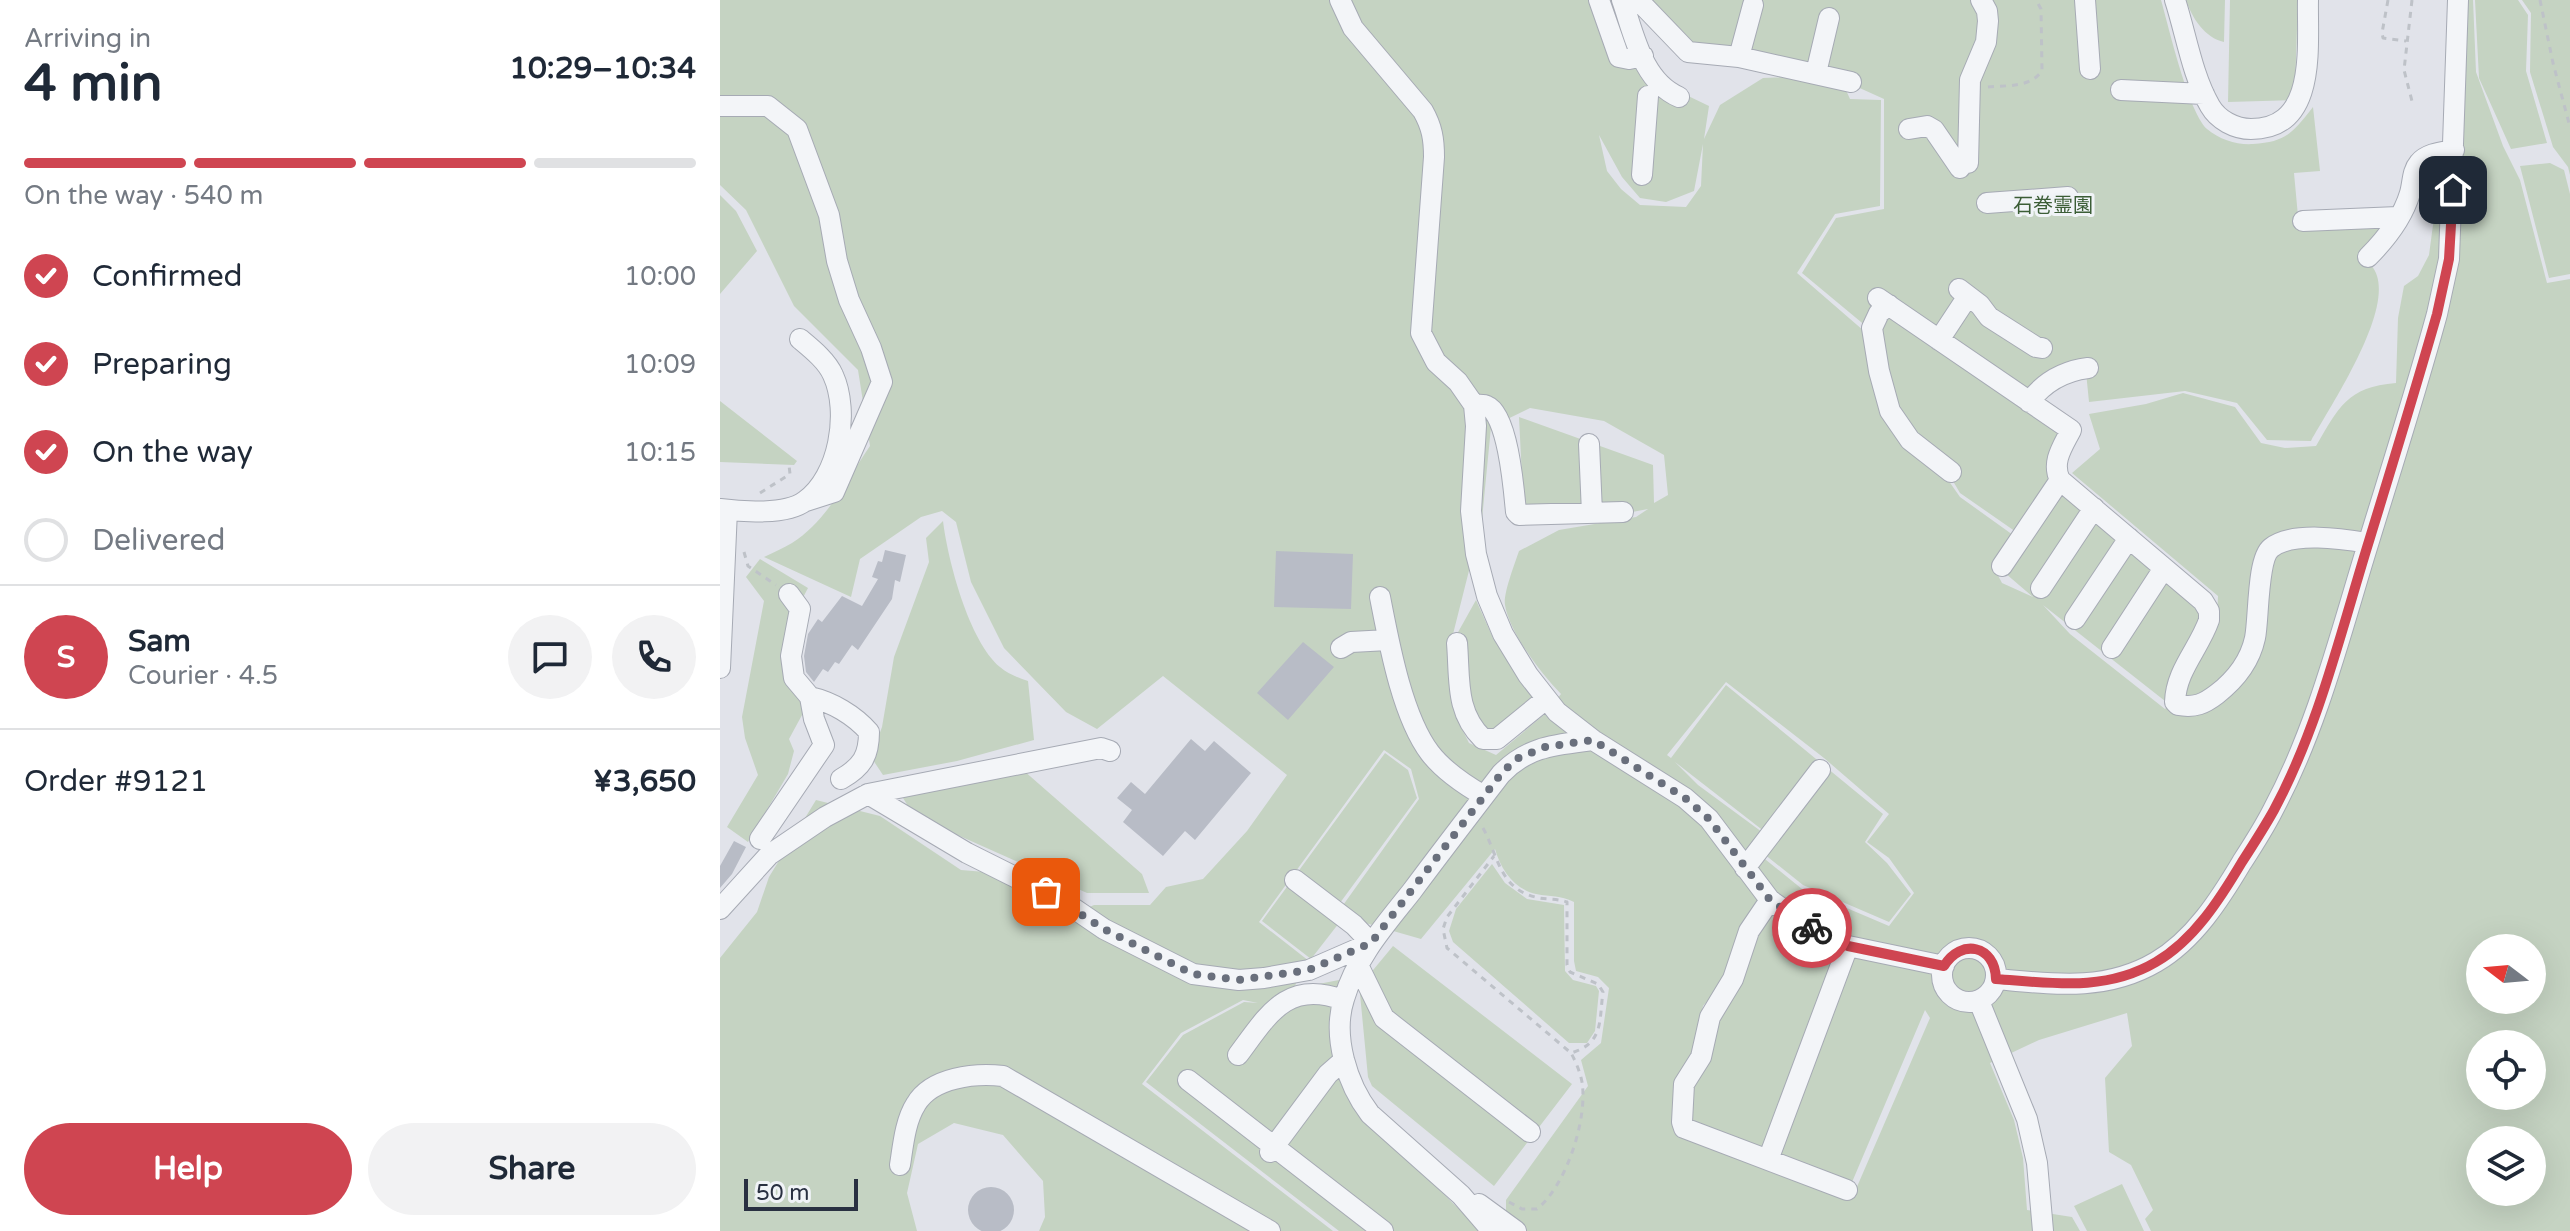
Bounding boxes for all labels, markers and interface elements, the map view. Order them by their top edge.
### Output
text: Arriving in [24,23,151,54]
text: 10:29–10:34 [509,50,696,87]
text: 4 min [24,52,163,115]
pin [2419,156,2487,224]
icon: home [2431,168,2475,212]
text: On the way · 540 m [24,180,263,211]
park label: 石巻霊園 [2013,194,2093,218]
icon: check [24,254,68,298]
text: Confirmed [92,258,243,295]
text: 10:00 [624,261,696,292]
icon: check [24,342,68,386]
text: Preparing [92,346,232,383]
text: 10:09 [624,349,696,380]
icon: check [24,430,68,474]
text: On the way [92,434,253,471]
text: 10:15 [624,437,696,468]
text: Delivered [92,522,226,559]
button: chat [508,615,592,699]
button: phone [612,615,696,699]
text: Sam [128,623,191,660]
text: S [57,639,75,676]
text: Courier · 4.5 [128,660,278,691]
text: Order #9121 [24,763,208,800]
text: ¥3,650 [593,763,696,800]
pin [1012,858,1080,926]
icon: bag [1024,870,1068,914]
courier [1772,888,1852,968]
icon: bike [1790,906,1834,950]
north arrow [2466,934,2546,1014]
map controls [2466,934,2546,1206]
button: locate [2466,1030,2546,1110]
button: Help [24,1123,352,1215]
button: Share [368,1123,696,1215]
button: layers [2466,1126,2546,1206]
scale bar [744,1175,858,1211]
text: 50 m [756,1180,810,1206]

